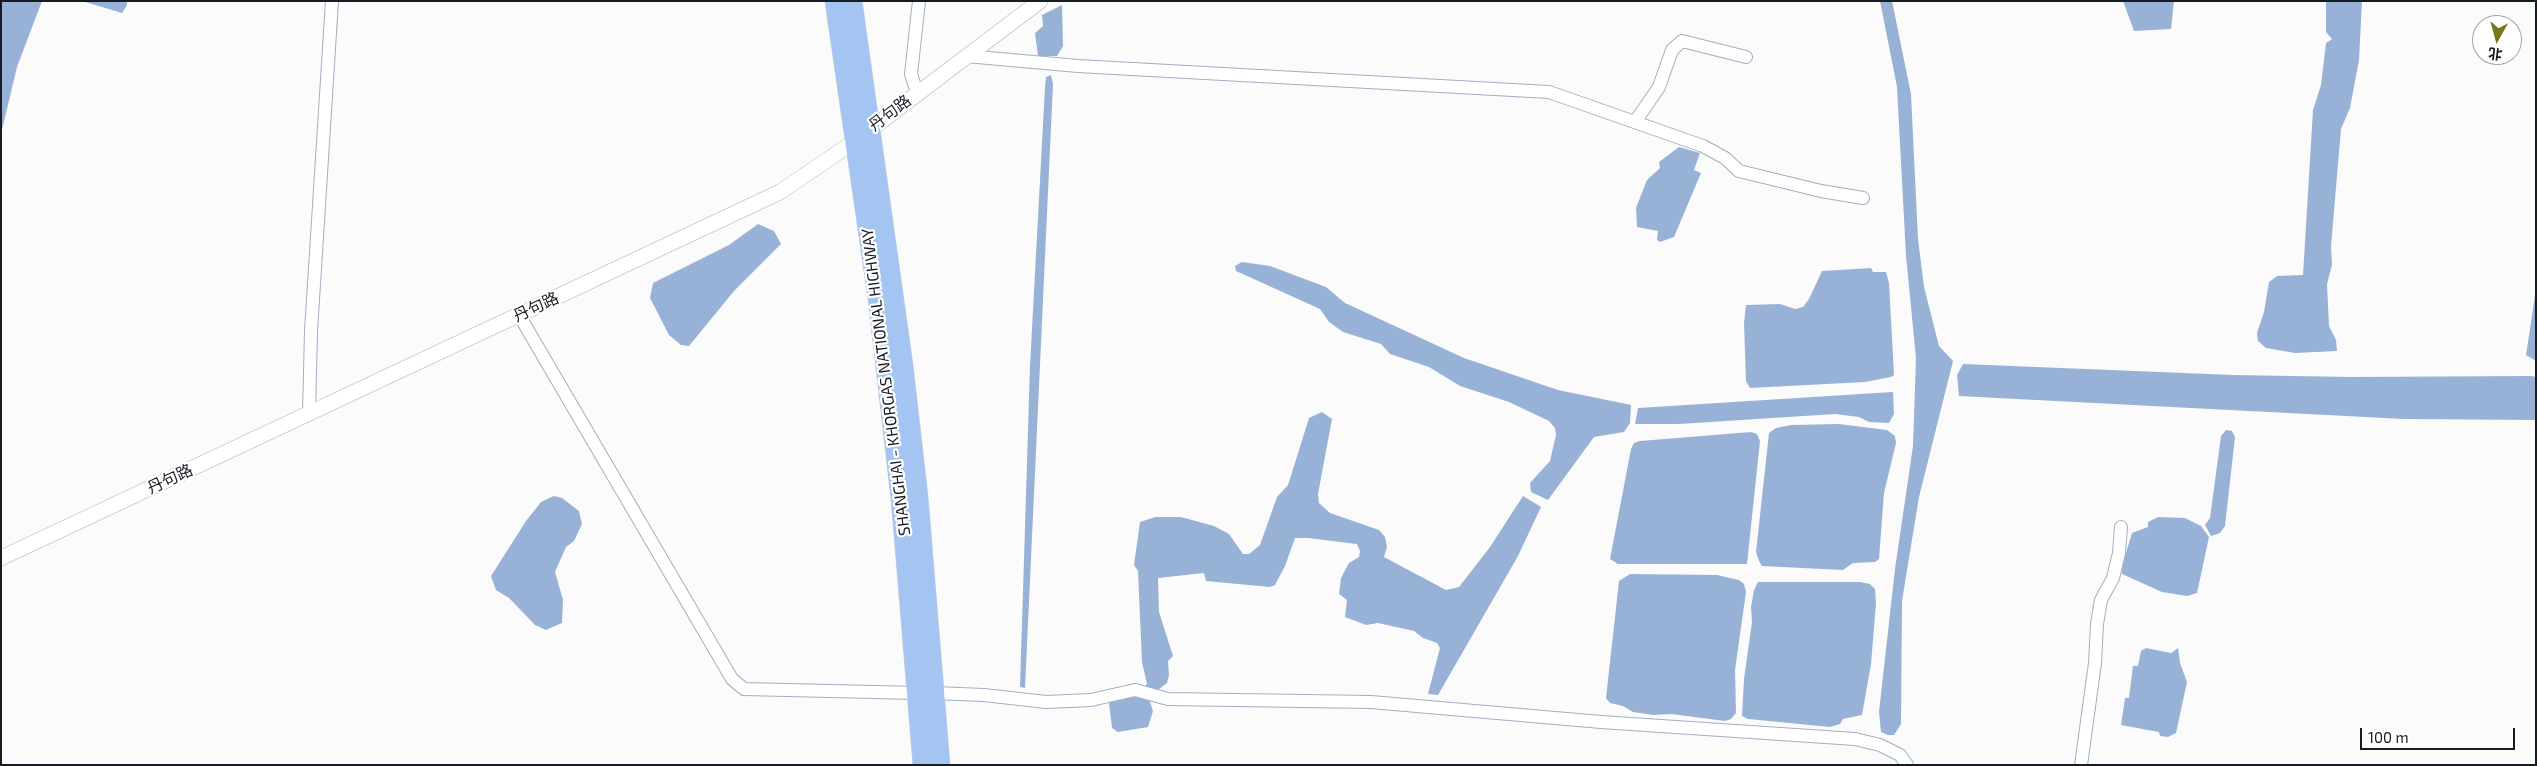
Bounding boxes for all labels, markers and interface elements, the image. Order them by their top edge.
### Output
north arrow [2472,15,2522,65]
text: 北 [2487,45,2503,64]
street label: 丹句路 [865,91,915,135]
street label: SHANGHAI - KHORGAS NATIONAL HIGHWAY [858,227,914,537]
street label: 丹句路 [510,288,562,326]
street label: 丹句路 [144,460,196,498]
scale bar [2362,718,2517,750]
text: 100 m [2368,728,2409,746]

